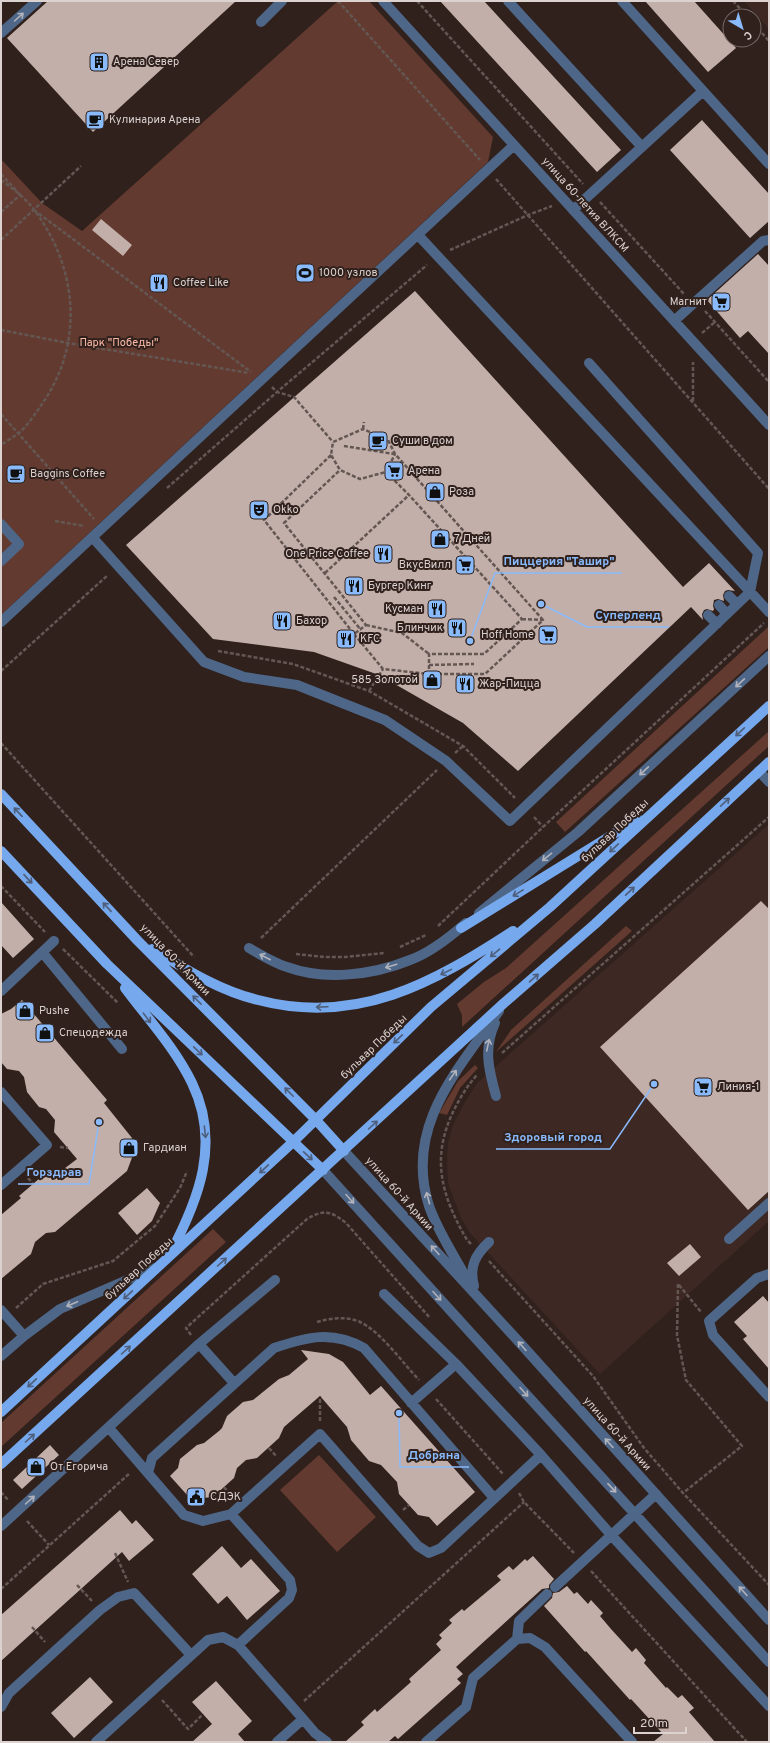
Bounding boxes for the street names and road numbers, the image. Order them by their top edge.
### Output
street label: улица 60-летия ВЛКСМ [539,154,631,256]
street label: бульвар Победы [578,796,652,866]
street label: улица 60-й Армии [137,921,213,999]
street label: бульвар Победы [338,1012,410,1082]
street label: улица 60-й Армии [362,1154,436,1234]
street label: бульвар Победы [102,1235,176,1303]
street label: улица 60-й Армии [580,1394,654,1474]

